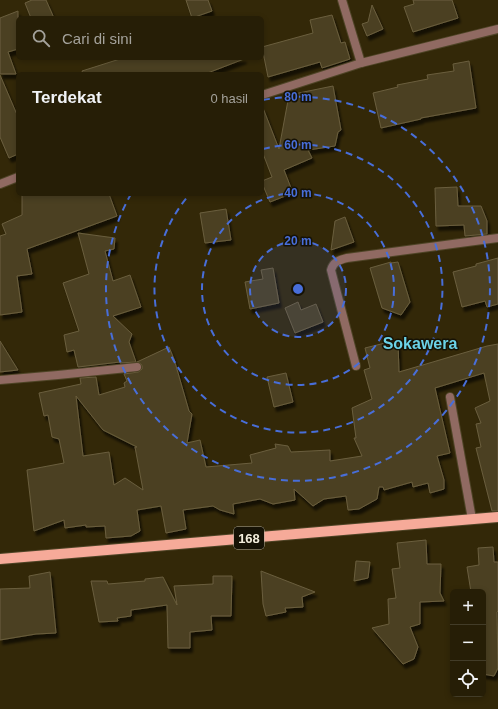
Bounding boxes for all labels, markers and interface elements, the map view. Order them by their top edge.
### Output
search box [16,16,264,60]
icon: search [30,27,52,49]
text: Cari di sini [62,30,132,47]
text: Terdekat [32,88,102,107]
text: 80 m [284,90,312,104]
text: 0 hasil [210,91,248,106]
text: 60 m [284,138,312,152]
text: 40 m [284,186,312,200]
text: 20 m [284,234,312,248]
centre of rings [291,282,305,296]
district label: Sokawera [383,335,457,352]
road number: 168 [234,527,264,549]
map controls [450,589,486,697]
button: + [450,589,486,625]
button: − [450,625,486,661]
button: locate [450,661,486,697]

